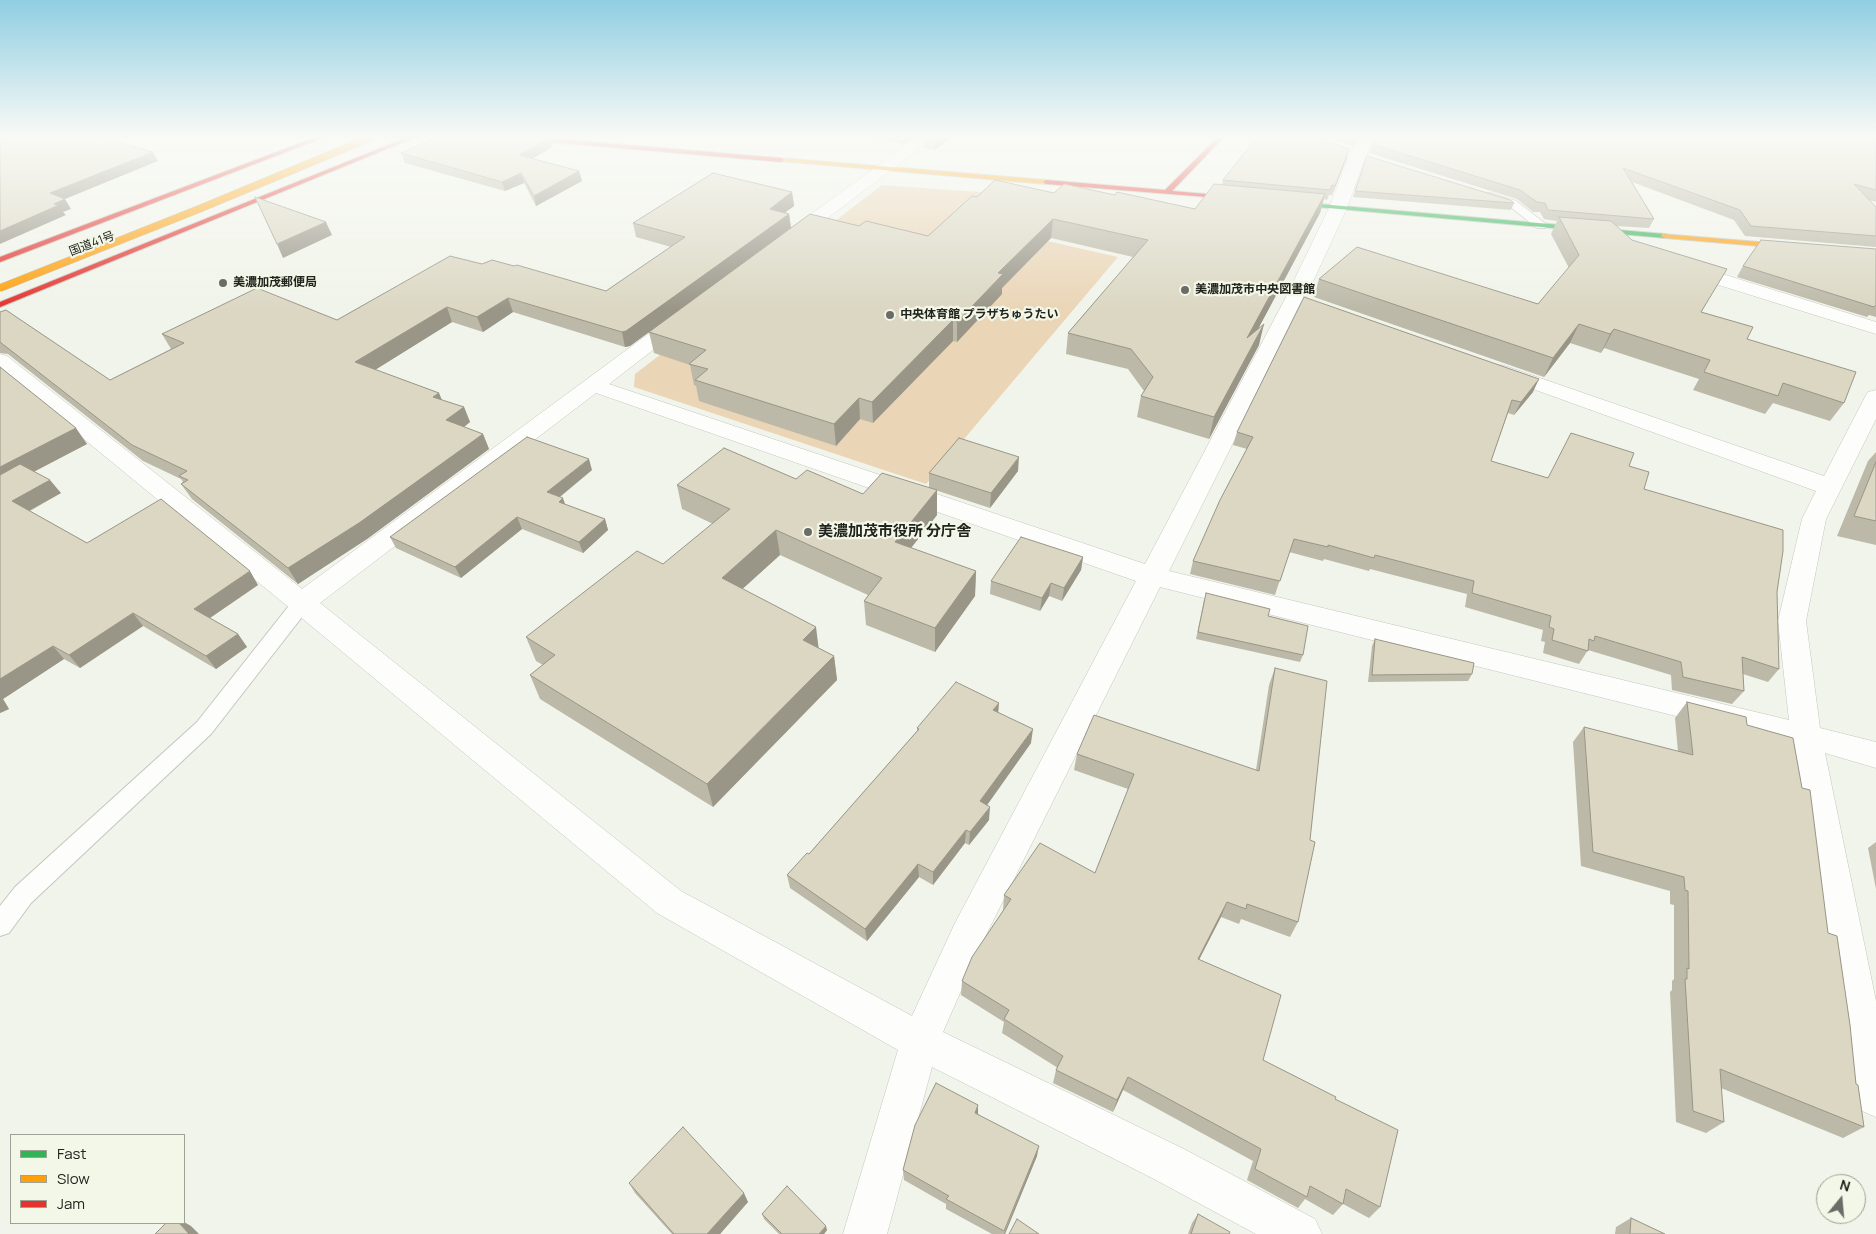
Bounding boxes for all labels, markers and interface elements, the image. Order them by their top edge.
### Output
street label: 国道41号 [67,229,117,259]
place label: 美濃加茂郵便局 [233,276,317,290]
marker: 美濃加茂郵便局 [217,277,229,289]
place label: 美濃加茂市中央図書館 [1195,283,1315,297]
marker: 美濃加茂市中央図書館 [1179,284,1191,296]
place label: 中央体育館 プラザちゅうたい [900,308,1058,322]
marker: 中央体育館 プラザちゅうたい [884,309,896,321]
place label: 美濃加茂市役所 分庁舎 [818,523,971,541]
marker: 美濃加茂市役所 分庁舎 [802,526,814,538]
legend [10,1134,185,1224]
text: Fast [57,1143,86,1164]
text: Slow [57,1168,90,1189]
north arrow [1816,1174,1866,1224]
text: N [1838,1175,1853,1196]
text: Jam [57,1193,85,1214]

